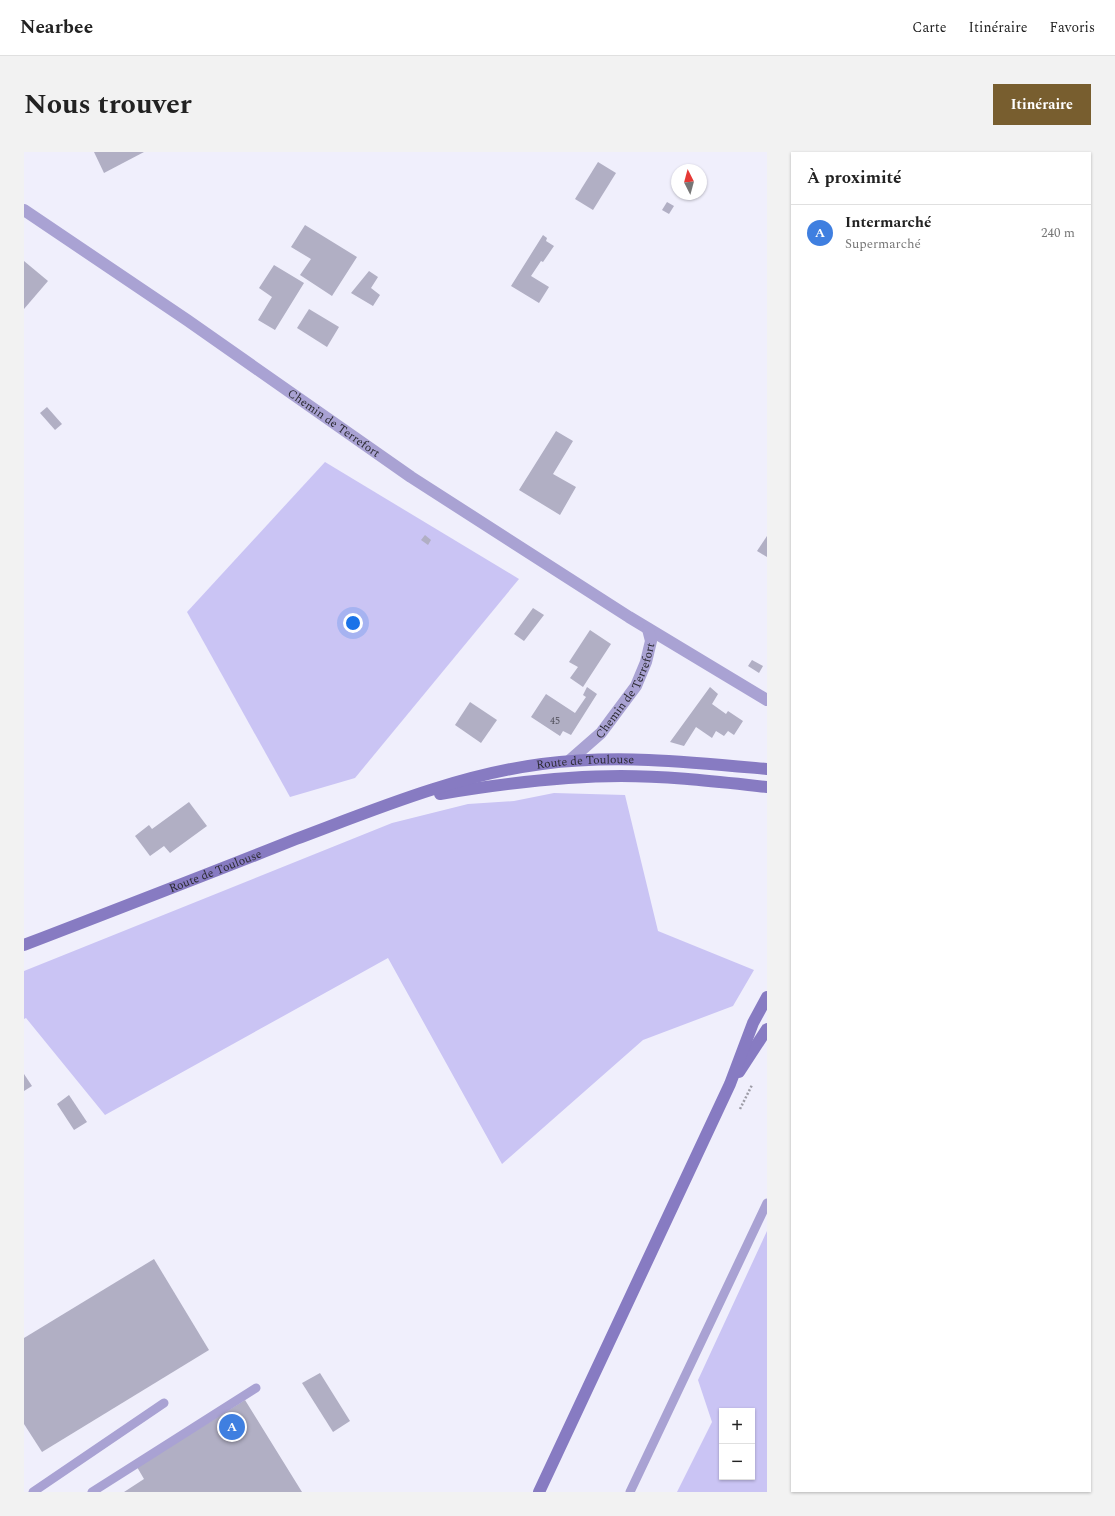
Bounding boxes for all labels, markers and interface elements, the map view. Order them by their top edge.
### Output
text: Nearbee [20,13,93,42]
text: Carte [912,17,947,38]
text: Itinéraire [969,17,1028,38]
text: Favoris [1050,17,1095,38]
text: Nous trouver [24,83,192,126]
button: Itinéraire [993,84,1091,125]
north arrow [671,164,707,200]
text: À proximité [807,165,902,191]
text: Intermarché [845,211,931,234]
text: A [815,223,825,243]
text: 240 m [1041,223,1075,243]
text: Supermarché [845,234,921,254]
street label: Chemin de Terrefort [283,384,384,463]
your location [343,613,363,633]
street label: Chemin de Terrefort [591,641,660,744]
house number: 45 [550,713,560,729]
street label: Route de Toulouse [535,750,635,775]
street label: Route de Toulouse [166,845,265,898]
map controls [719,1408,755,1480]
button: + [719,1408,755,1444]
pin: A [219,1412,245,1442]
button: − [719,1444,755,1480]

